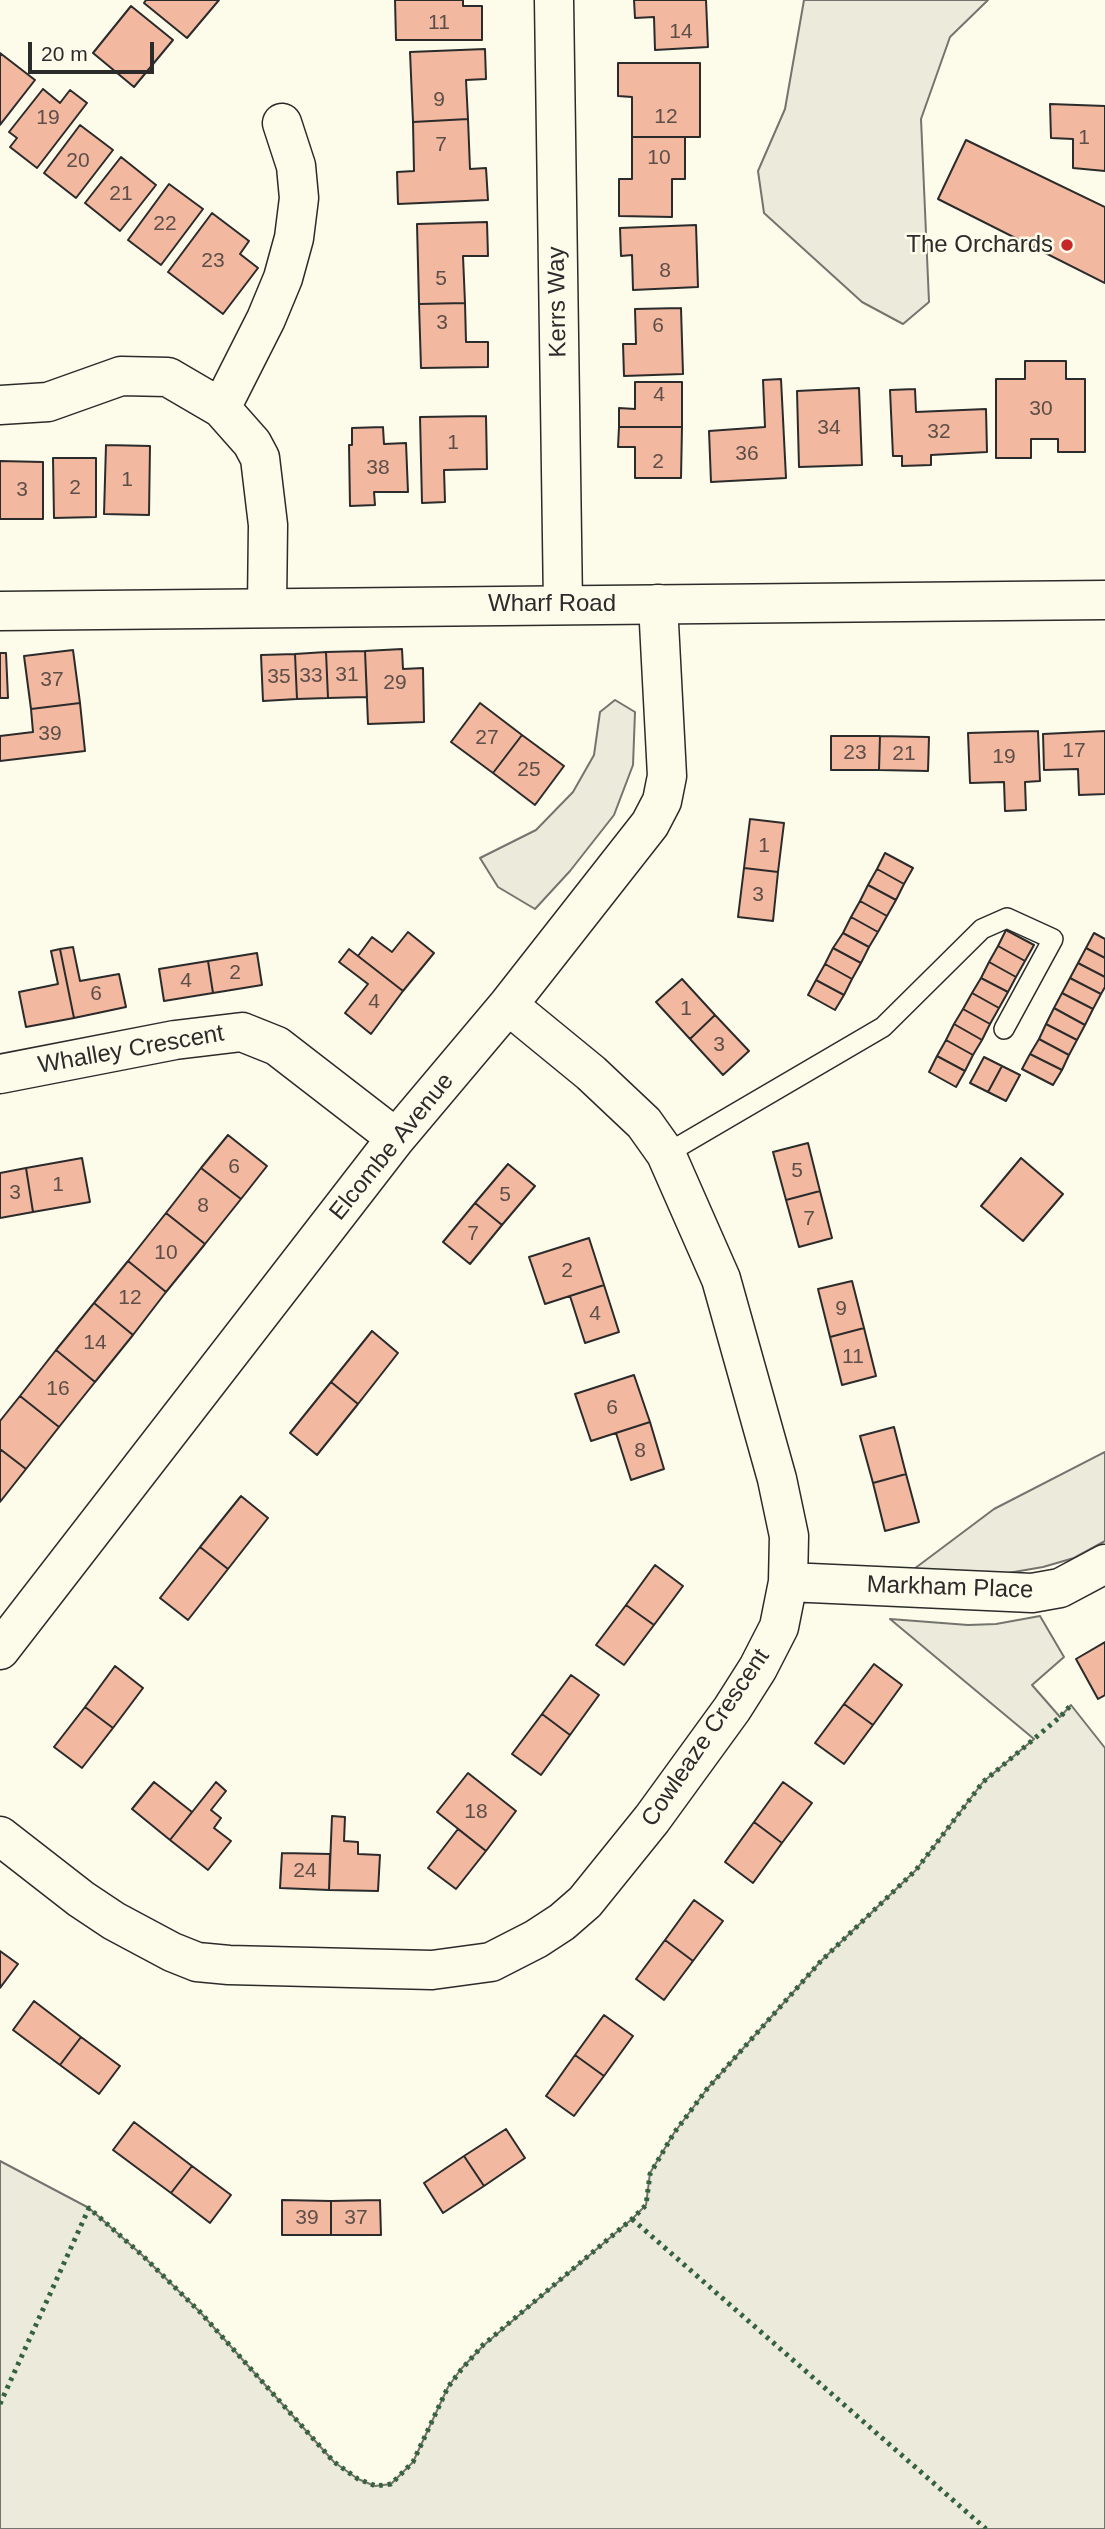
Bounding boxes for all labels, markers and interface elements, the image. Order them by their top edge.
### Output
house number: 11 [428,10,450,36]
house number: 14 [669,19,693,45]
scale bar [32,28,158,72]
text: 20 m [41,42,88,65]
house number: 9 [433,87,445,113]
house number: 12 [654,104,678,130]
house number: 19 [36,105,60,131]
house number: 1 [1078,125,1090,151]
house number: 7 [435,132,447,158]
house number: 10 [647,145,671,171]
house number: 20 [66,148,90,174]
house number: 21 [109,181,133,207]
house number: 22 [153,211,177,237]
place label: The Orchards [906,231,1053,259]
marker: The Orchards [1059,237,1075,253]
street label: Kerrs Way [543,246,573,358]
house number: 23 [201,248,225,274]
house number: 8 [659,258,671,284]
house number: 5 [435,266,447,292]
house number: 3 [436,310,448,336]
house number: 6 [652,313,664,339]
house number: 4 [653,382,665,408]
house number: 30 [1029,396,1053,422]
house number: 34 [817,415,841,441]
house number: 32 [927,419,951,445]
house number: 1 [447,430,459,456]
house number: 36 [735,441,759,467]
house number: 2 [652,449,664,475]
house number: 38 [366,455,390,481]
house number: 1 [121,467,133,493]
house number: 2 [69,475,81,501]
house number: 3 [16,477,28,503]
street label: Wharf Road [488,590,616,618]
house number: 31 [335,662,359,688]
house number: 33 [299,663,323,689]
house number: 35 [267,664,291,690]
house number: 37 [40,667,64,693]
house number: 29 [383,670,407,696]
house number: 39 [38,721,62,747]
house number: 27 [475,725,499,751]
house number: 17 [1062,738,1086,764]
house number: 23 [843,740,867,766]
house number: 21 [892,741,916,767]
house number: 19 [992,744,1016,770]
house number: 25 [517,757,541,783]
house number: 1 [758,833,770,859]
house number: 3 [752,882,764,908]
house number: 2 [229,960,241,986]
house number: 4 [180,968,192,994]
house number: 6 [90,981,102,1007]
house number: 4 [368,989,380,1015]
house number: 1 [680,996,692,1022]
street label: Whalley Crescent [36,1019,226,1081]
house number: 3 [713,1032,725,1058]
street label: Elcombe Avenue [324,1068,460,1226]
house number: 6 [228,1154,240,1180]
house number: 5 [791,1158,803,1184]
house number: 1 [52,1172,64,1198]
house number: 3 [9,1180,21,1206]
house number: 5 [499,1182,511,1208]
house number: 8 [197,1193,209,1219]
house number: 7 [803,1206,815,1232]
house number: 7 [467,1221,479,1247]
house number: 10 [154,1240,178,1266]
house number: 2 [561,1258,573,1284]
house number: 12 [118,1285,142,1311]
house number: 9 [835,1296,847,1322]
house number: 4 [589,1301,601,1327]
house number: 14 [83,1330,107,1356]
house number: 11 [842,1344,864,1370]
house number: 16 [46,1376,70,1402]
house number: 6 [606,1395,618,1421]
house number: 8 [634,1438,646,1464]
street label: Markham Place [866,1571,1034,1605]
street label: Cowleaze Crescent [636,1644,776,1832]
house number: 18 [464,1799,488,1825]
house number: 24 [293,1858,317,1884]
house number: 39 [295,2205,319,2231]
house number: 37 [344,2205,368,2231]

